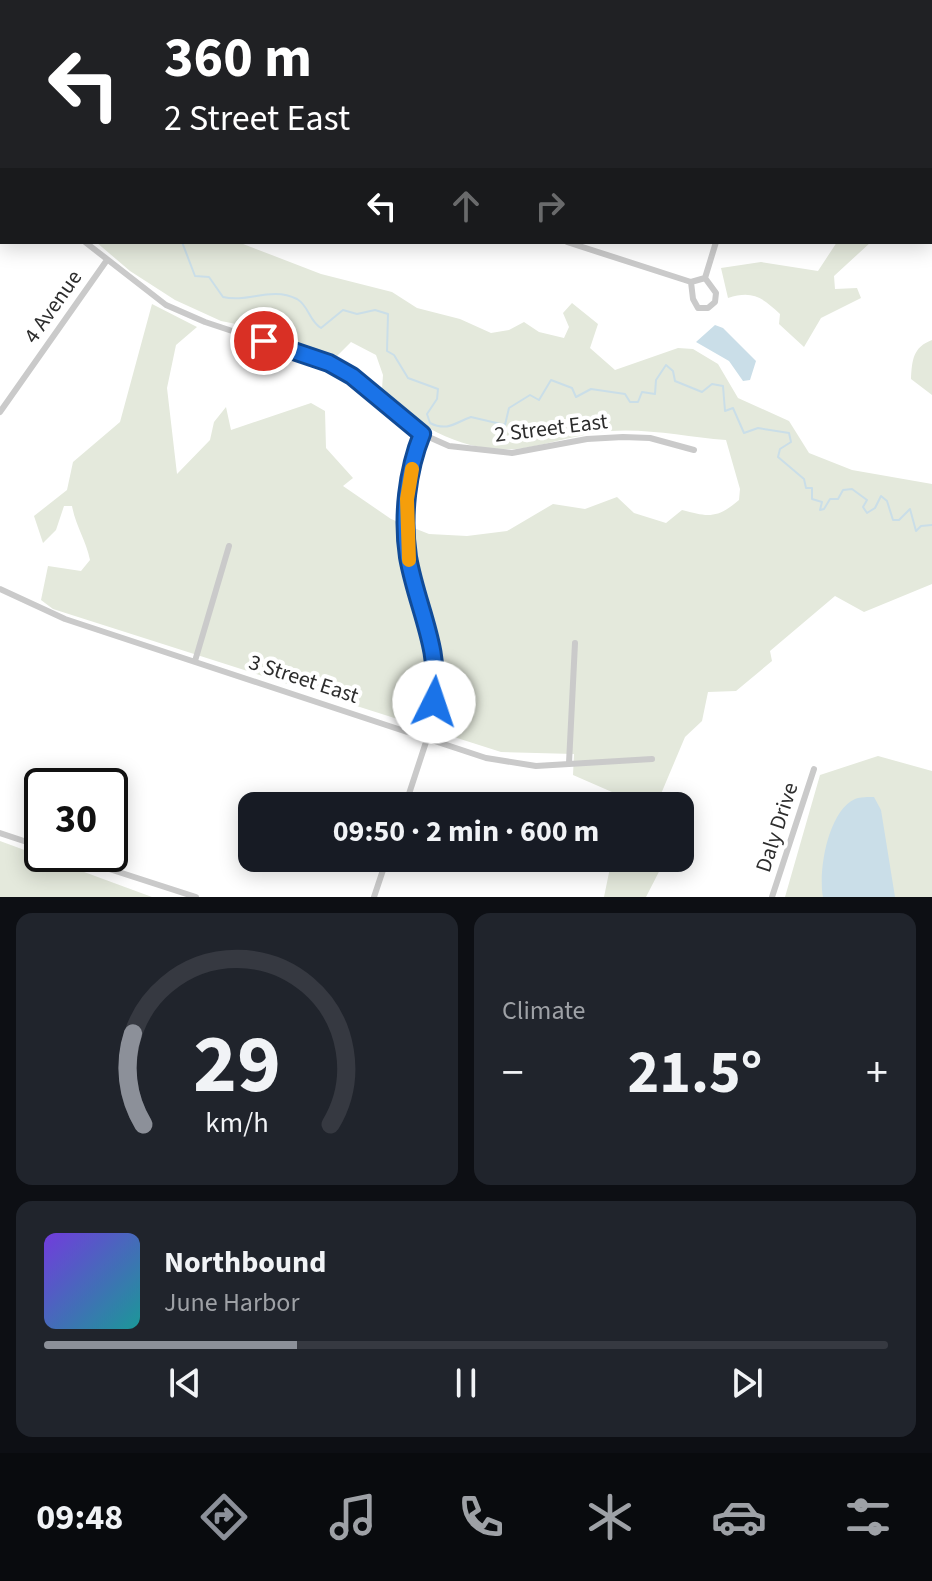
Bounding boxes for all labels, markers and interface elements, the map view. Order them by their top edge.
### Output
text: 360 m [164,19,312,98]
icon: left [32,32,136,136]
text: 2 Street East [164,93,350,144]
icon: left [360,184,404,228]
icon: ahead [444,184,488,228]
icon: right [528,184,572,228]
street label: 4 Avenue [16,263,90,350]
pin [230,307,298,375]
icon: arrive [242,319,286,363]
street label: 2 Street East [493,405,610,451]
street label: 3 Street East [245,646,363,712]
position arrow [392,660,476,744]
speed limit sign: 30 [24,768,128,872]
street label: Daly Drive [747,778,806,876]
text: 09:50 · 2 min · 600 m [333,810,599,853]
text: Climate [502,992,586,1029]
text: 29 [193,1006,281,1124]
text: 21.5° [628,1031,762,1116]
text: − [502,1042,524,1105]
text: + [866,1042,888,1105]
text: km/h [205,1103,269,1143]
text: Northbound [164,1241,326,1284]
text: June Harbor [164,1284,300,1321]
icon: previous [163,1361,207,1405]
icon: pause [444,1361,488,1405]
icon: next [725,1361,769,1405]
icon: directions [196,1489,252,1545]
icon: music [325,1489,381,1545]
icon: phone [453,1489,509,1545]
icon: climate [582,1489,638,1545]
icon: car [711,1489,767,1545]
icon: filters [840,1489,896,1545]
text: 09:48 [36,1492,123,1543]

